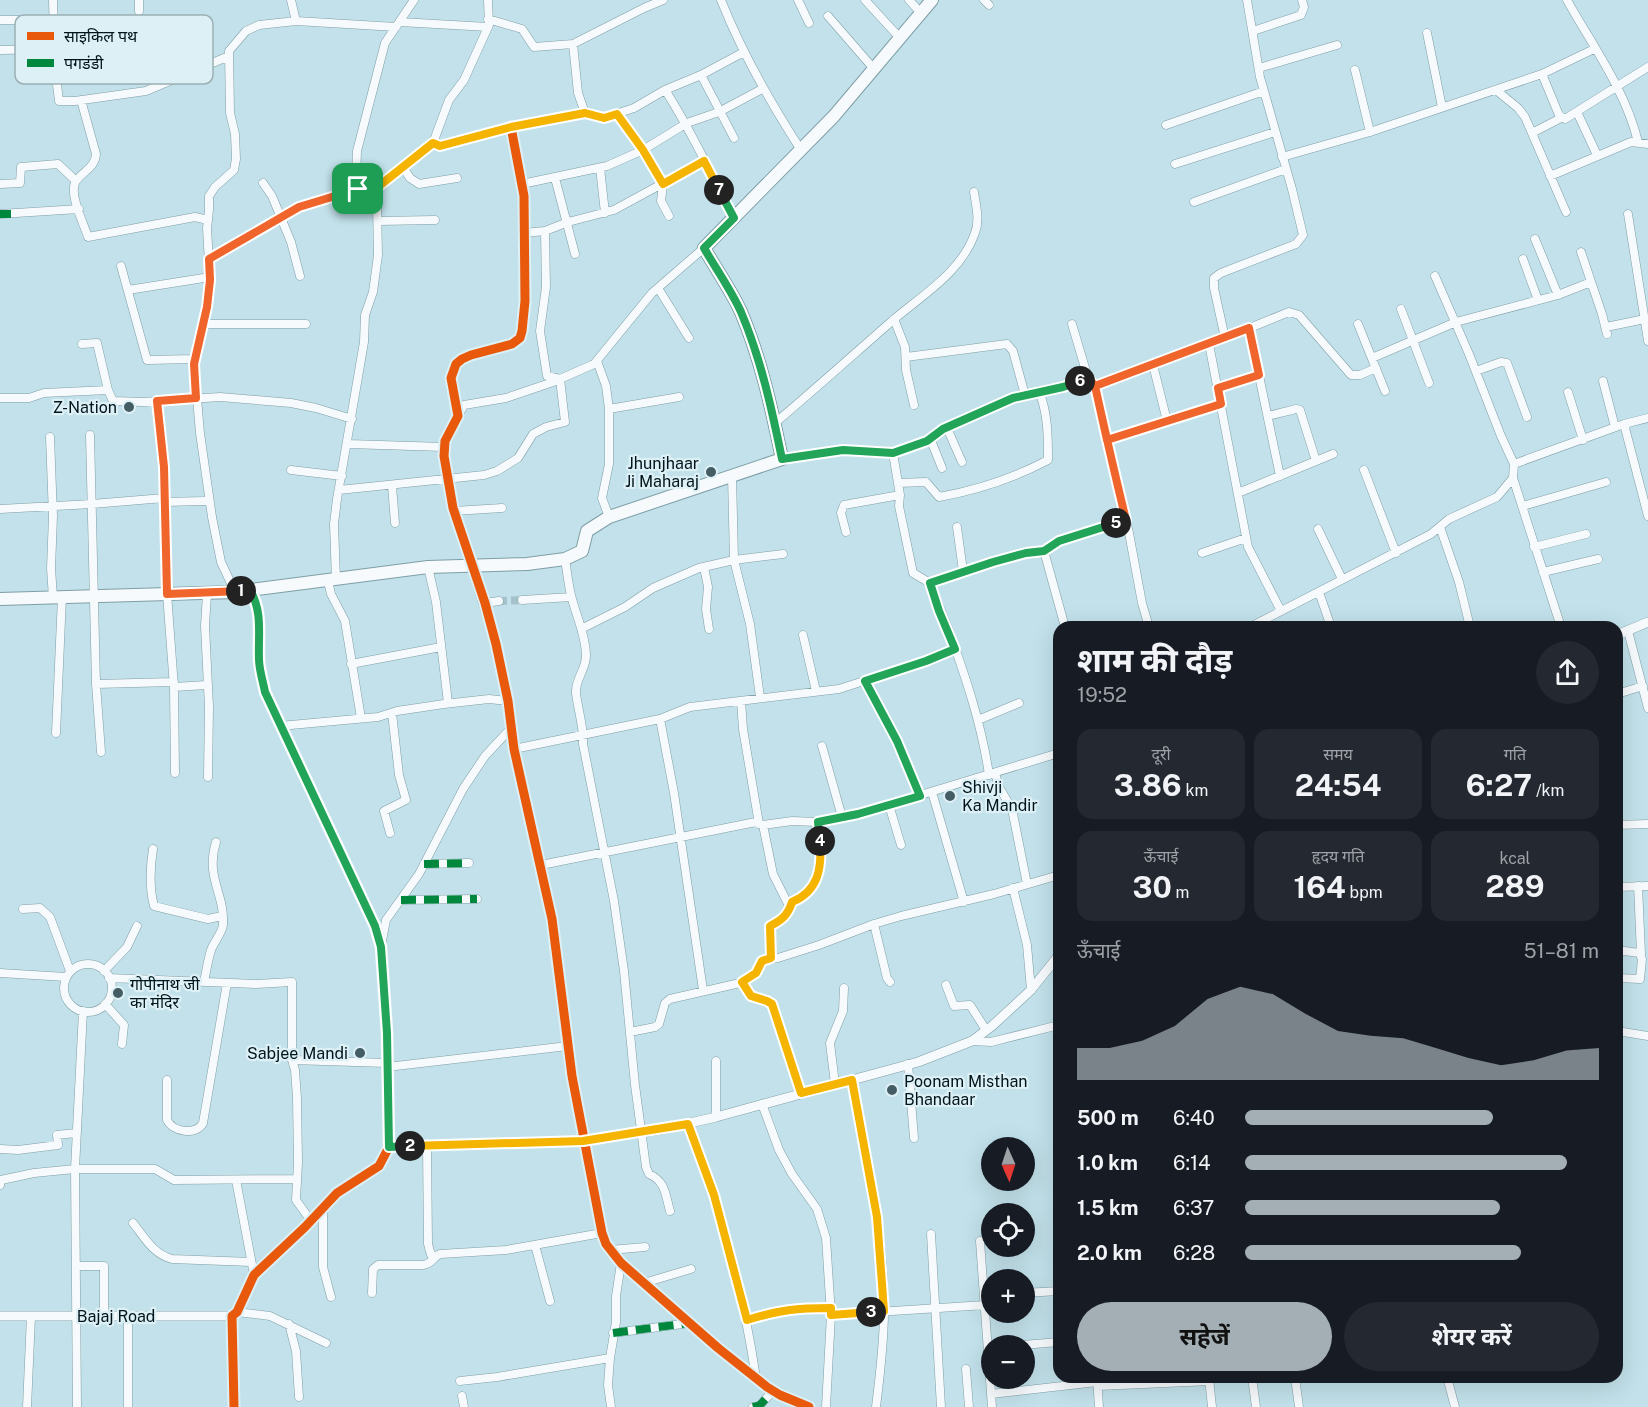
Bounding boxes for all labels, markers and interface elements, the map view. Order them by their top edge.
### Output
legend [15,15,213,84]
text: साइकिल पथ [64,27,138,46]
text: पगडंडी [64,54,104,73]
pin [332,163,383,214]
icon: arrive [341,172,374,205]
pin: 7 [704,175,734,205]
text: 7 [714,180,724,199]
pin: 6 [1065,366,1095,396]
text: 6 [1075,371,1085,390]
place label: Z-Nation [53,398,117,417]
marker: Z-Nation [122,400,136,414]
place label: Jhunjhaar Ji Maharaj [625,454,699,491]
marker: Jhunjhaar Ji Maharaj [704,465,718,479]
pin: 5 [1101,508,1131,538]
text: 5 [1111,513,1121,532]
pin: 1 [226,576,256,606]
text: 1 [238,581,244,600]
text: शाम की दौड़ [1077,641,1232,679]
button: share [1536,641,1599,704]
text: 19:52 [1077,683,1127,707]
text: दूरी [1151,745,1171,764]
text: समय [1323,745,1353,764]
text: गति [1504,745,1526,764]
text: 3.86 [1114,767,1182,803]
text: 24:54 [1295,767,1381,803]
text: 6:27 [1466,767,1532,803]
place label: Shivji Ka Mandir [962,778,1038,815]
text: km [1182,781,1208,800]
text: /km [1532,781,1564,800]
marker: Shivji Ka Mandir [943,789,957,803]
pin: 4 [805,826,835,856]
text: 4 [815,831,825,850]
text: ऊँचाई [1144,847,1178,866]
text: हृदय गति [1312,847,1364,866]
text: kcal [1500,849,1530,868]
text: 289 [1486,868,1544,904]
text: 30 [1133,869,1172,905]
text: 164 [1293,869,1346,905]
text: m [1172,883,1189,902]
text: bpm [1346,883,1383,902]
text: ऊँचाई [1077,939,1120,963]
text: 51–81 m [1524,939,1599,963]
place label: गोपीनाथ जी का मंदिर [130,975,200,1012]
marker: गोपीनाथ जी का मंदिर [111,986,125,1000]
place label: Sabjee Mandi [247,1044,348,1063]
marker: Sabjee Mandi [353,1046,367,1060]
place label: Poonam Misthan Bhandaar [904,1072,1027,1109]
marker: Poonam Misthan Bhandaar [885,1083,899,1097]
text: 500 m [1077,1106,1139,1130]
text: 6:40 [1173,1106,1215,1130]
pin: 2 [395,1131,425,1161]
text: 2 [405,1136,415,1155]
north arrow [981,1137,1035,1191]
map controls [981,1137,1035,1389]
text: 1.0 km [1077,1151,1138,1175]
text: 6:14 [1173,1151,1211,1175]
text: 1.5 km [1077,1196,1138,1220]
text: 6:37 [1173,1196,1214,1220]
button: locate [981,1203,1035,1257]
text: 2.0 km [1077,1241,1142,1265]
text: 6:28 [1173,1241,1215,1265]
button: + [981,1269,1035,1323]
pin: 3 [856,1297,886,1327]
text: 3 [866,1302,876,1321]
button: सहेजें [1077,1302,1332,1371]
button: शेयर करें [1344,1302,1599,1371]
street label: Bajaj Road [77,1307,155,1326]
button: − [981,1335,1035,1389]

